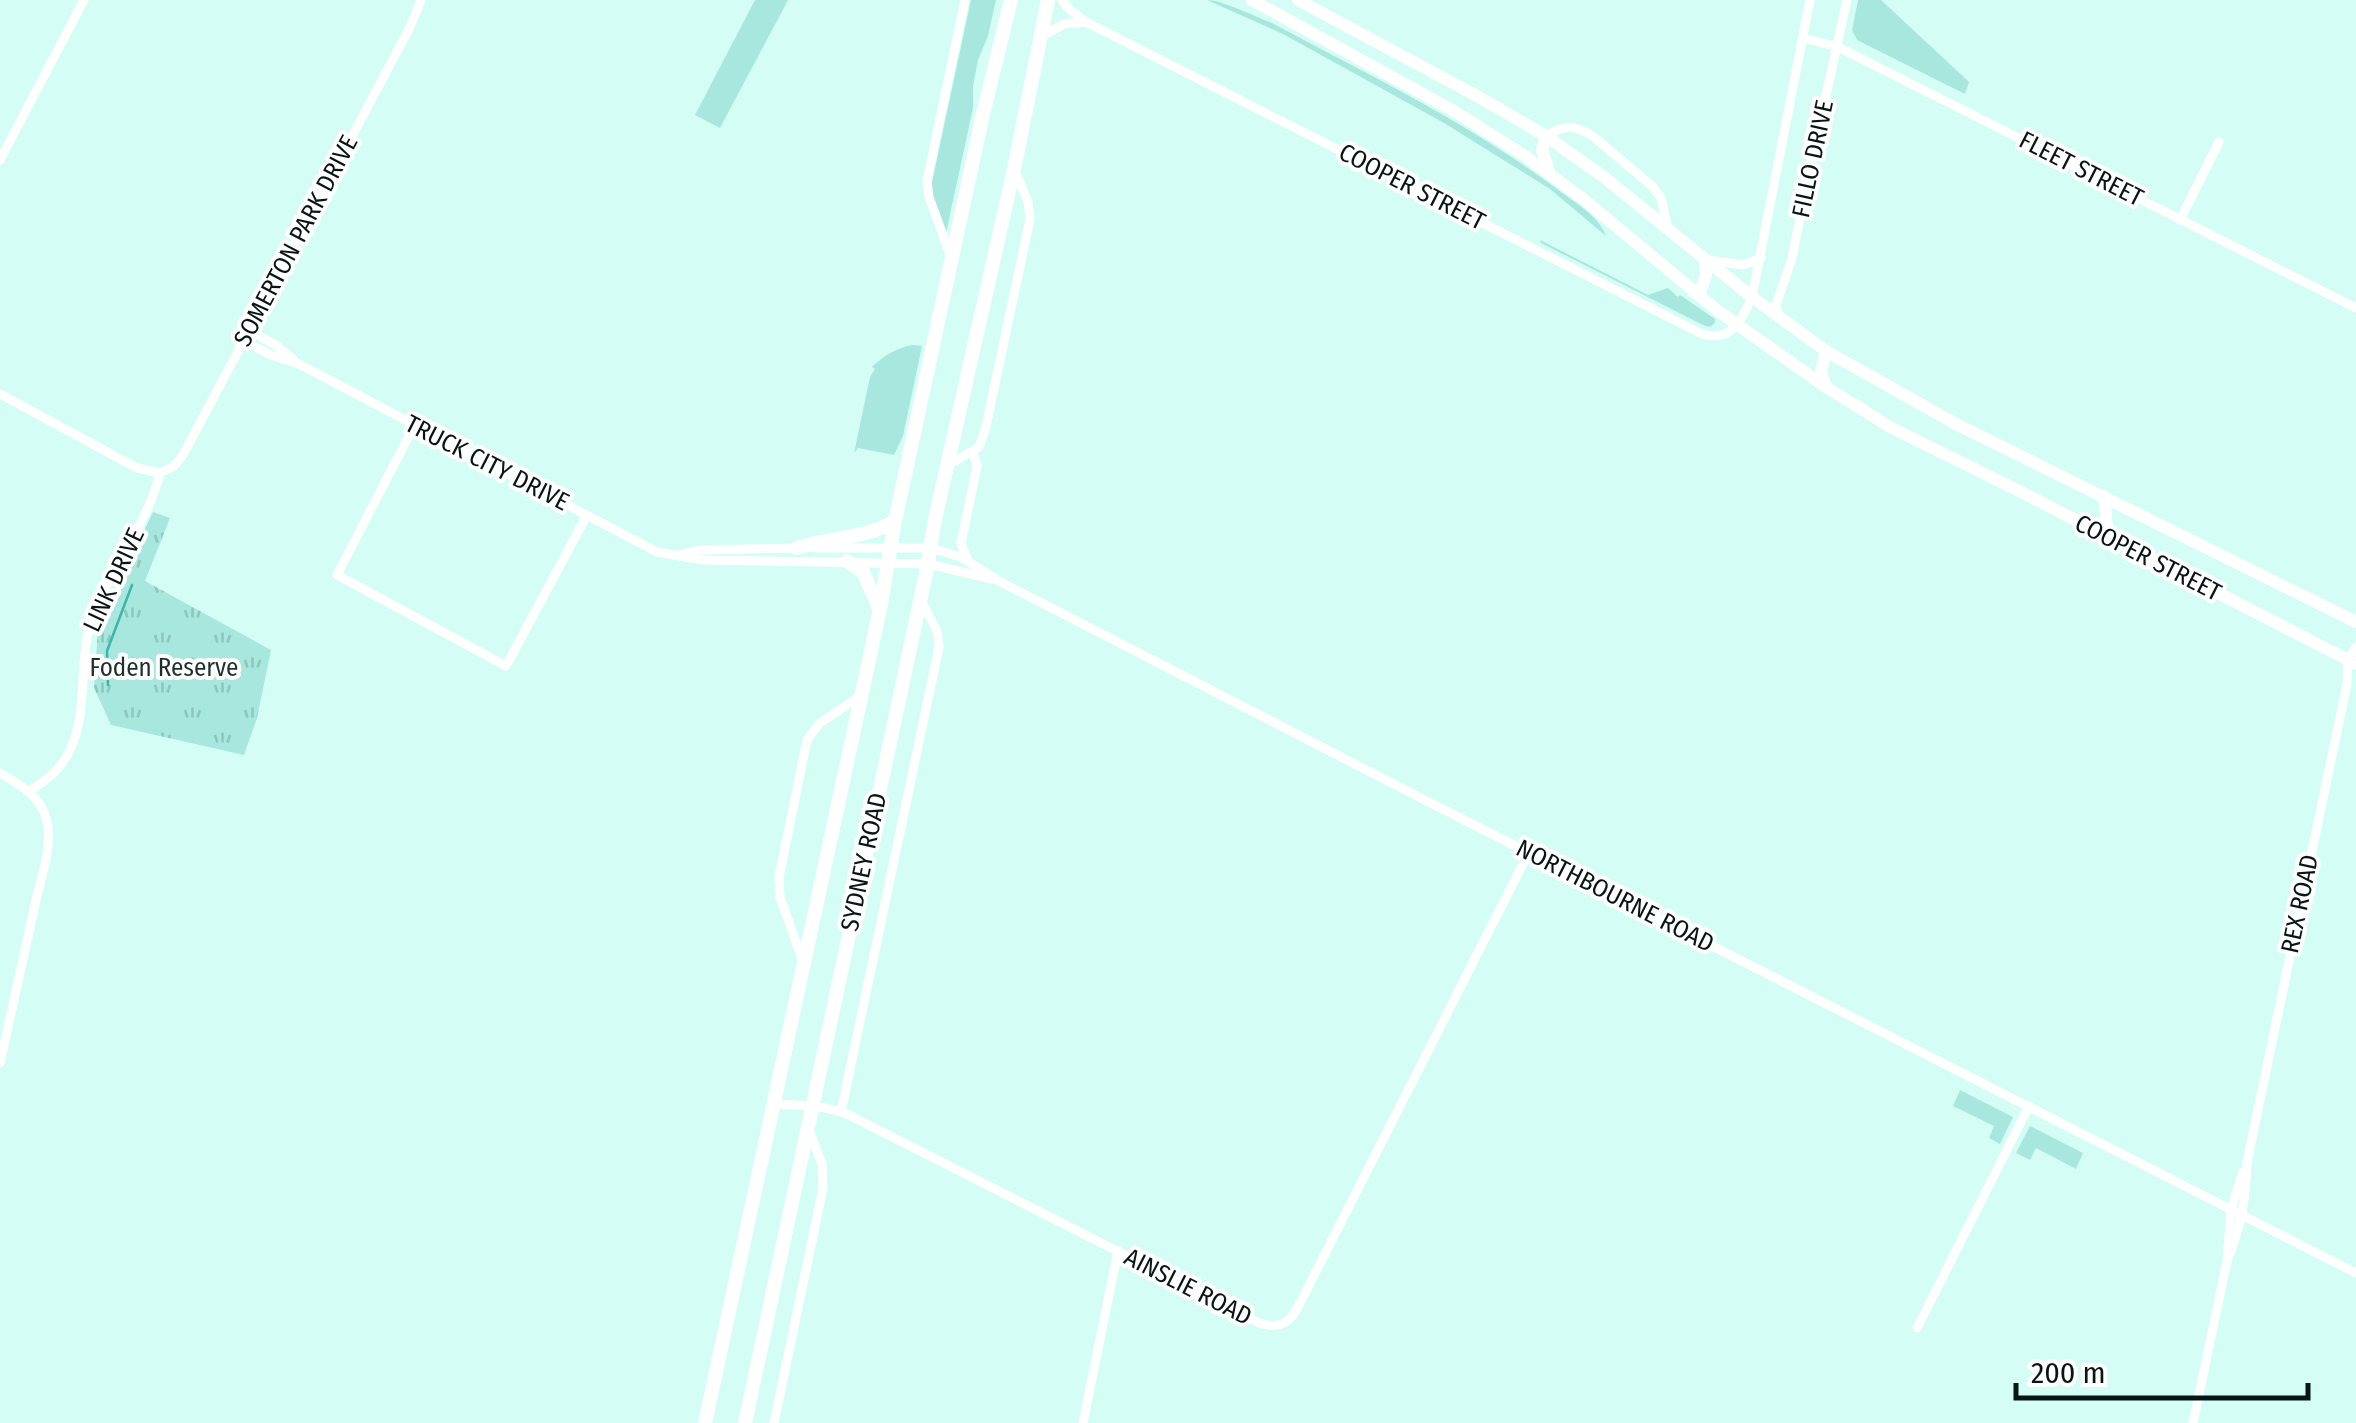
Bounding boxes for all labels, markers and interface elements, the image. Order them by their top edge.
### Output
street label: FILLO DRIVE [1786,98,1840,220]
street label: FLEET STREET [2014,125,2148,213]
street label: SOMERTON PARK DRIVE [228,130,364,352]
street label: COOPER STREET [1334,137,1490,237]
street label: TRUCK CITY DRIVE [400,409,574,517]
street label: COOPER STREET [2070,508,2226,608]
street label: LINK DRIVE [77,523,151,637]
park label: Foden Reserve [90,653,238,683]
street label: SYDNEY ROAD [835,790,893,934]
street label: NORTHBOURNE ROAD [1511,833,1719,959]
street label: REX ROAD [2275,852,2325,956]
street label: AINSLIE ROAD [1119,1242,1257,1332]
scale bar [2016,1338,2308,1400]
text: 200 m [2031,1355,2106,1391]

